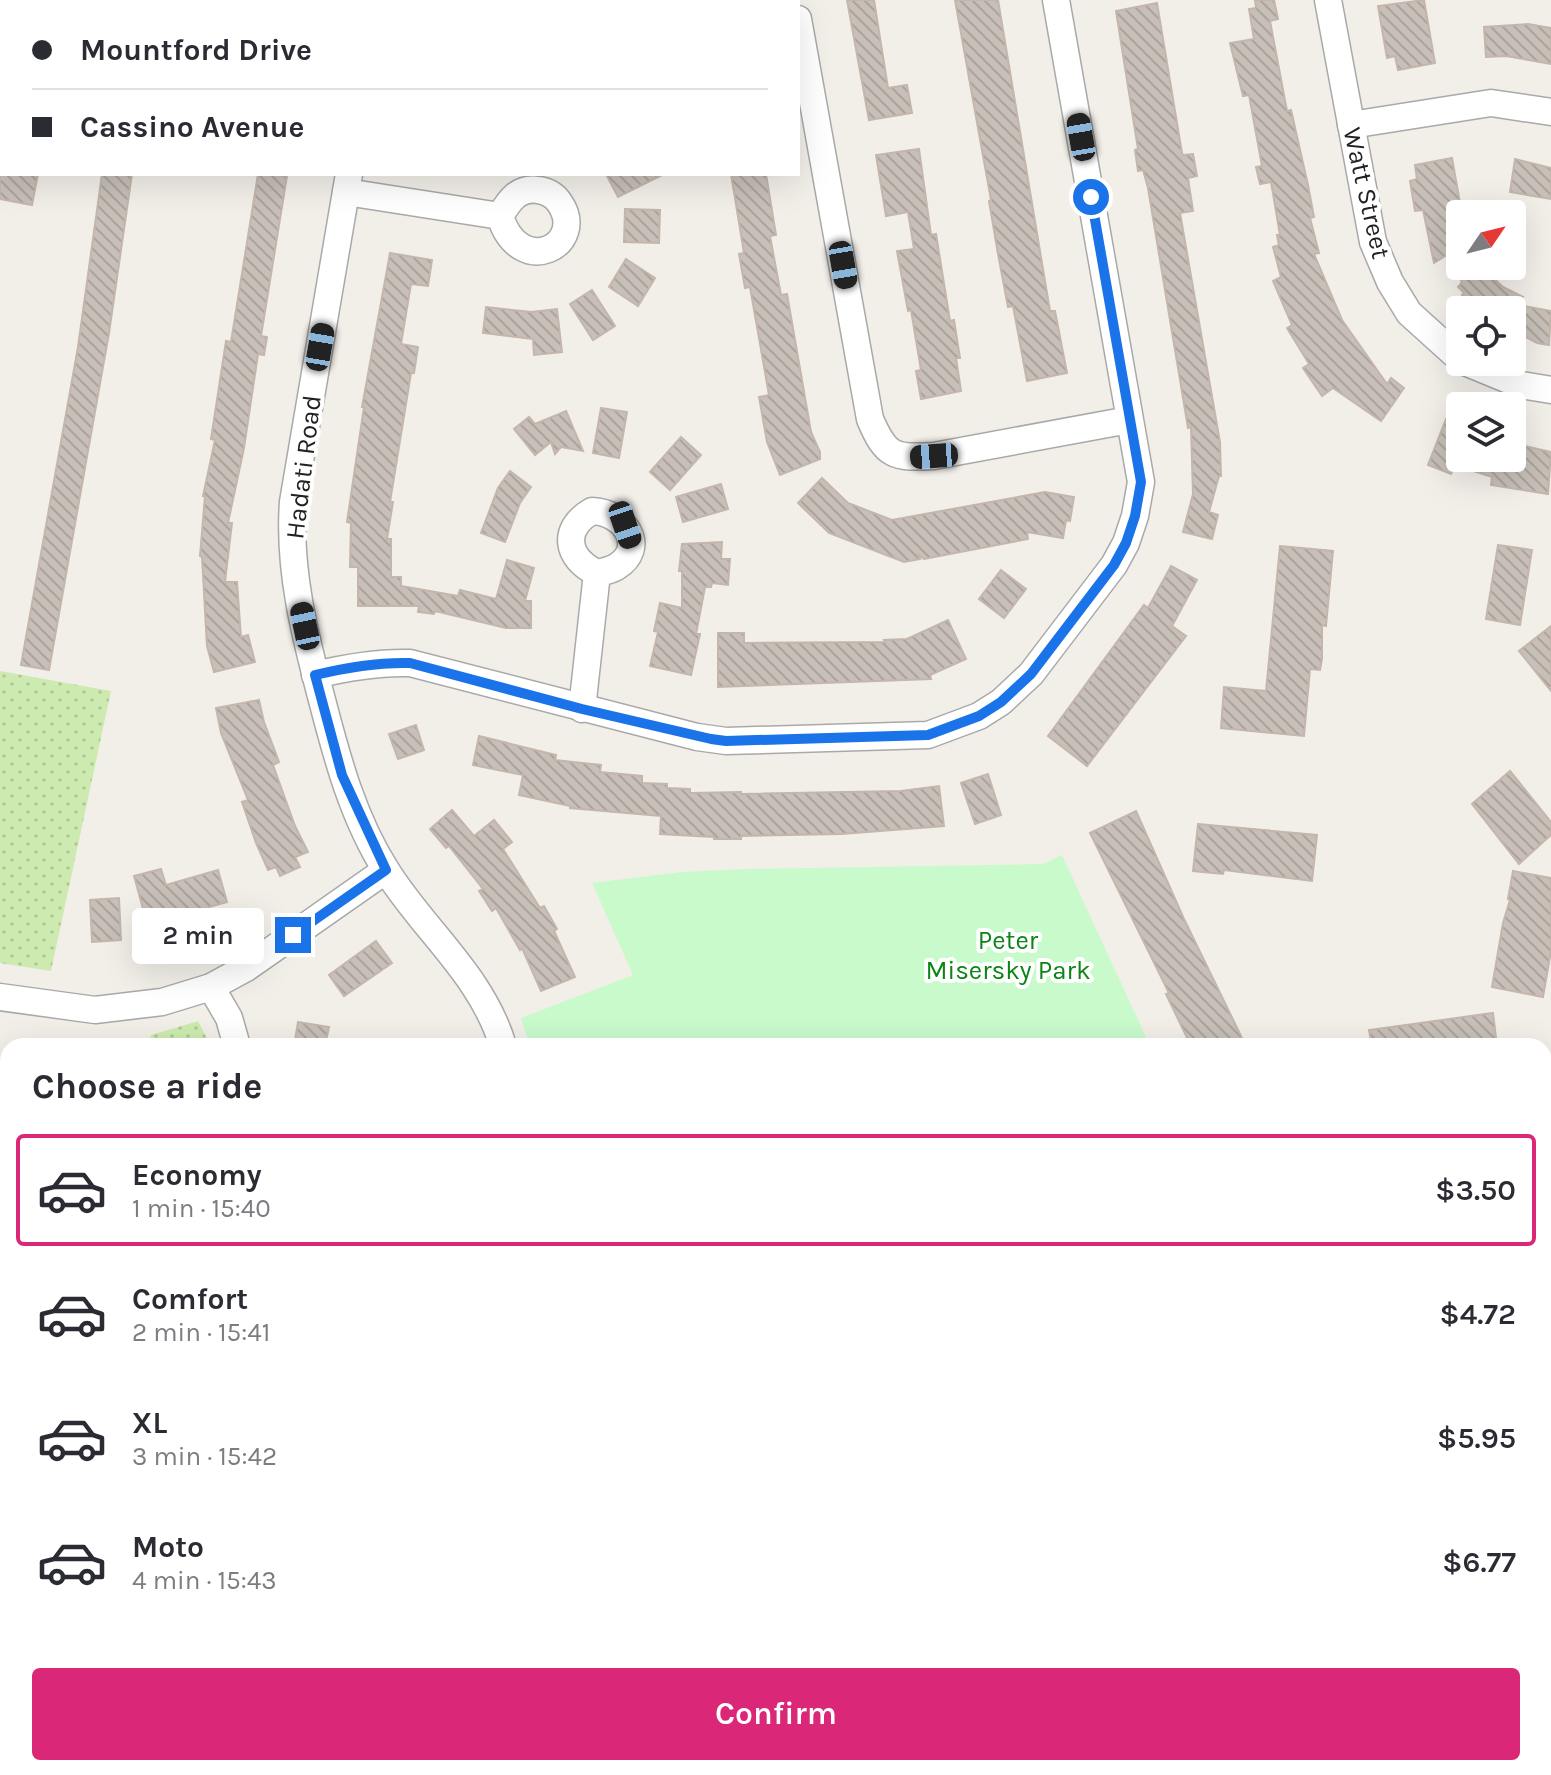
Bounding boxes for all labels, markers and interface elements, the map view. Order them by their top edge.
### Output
text: Mountford Drive [80,32,312,68]
text: Cassino Avenue [80,109,304,145]
car [1065,111,1097,163]
street label: Watt Street [1336,124,1397,262]
route start [1073,179,1109,215]
north arrow [1446,200,1526,280]
map controls [1446,200,1526,472]
car [827,239,859,291]
button: locate [1446,296,1526,376]
car [304,321,336,373]
button: layers [1446,392,1526,472]
street label: Hadati Road [279,393,328,541]
car [909,442,959,470]
car [606,498,644,552]
car [288,600,322,652]
callout: 2 min [133,907,265,963]
route end [275,917,311,953]
text: 2 min [163,920,233,951]
park label: Peter Misersky Park [925,925,1091,986]
text: Choose a ride [32,1065,262,1107]
icon: car [36,1154,108,1226]
text: Economy [132,1157,262,1193]
text: $3.50 [1435,1172,1516,1208]
text: 1 min · 15:40 [132,1193,271,1224]
icon: car [36,1278,108,1350]
text: Comfort [132,1281,248,1317]
text: $4.72 [1439,1296,1516,1332]
text: 2 min · 15:41 [132,1317,270,1348]
icon: car [36,1402,108,1474]
text: XL [132,1405,167,1441]
text: $5.95 [1437,1420,1516,1456]
text: 3 min · 15:42 [132,1441,277,1472]
icon: car [36,1526,108,1598]
text: Moto [132,1529,204,1565]
text: $6.77 [1442,1544,1516,1580]
text: 4 min · 15:43 [132,1565,277,1596]
button: Confirm [32,1668,1520,1760]

